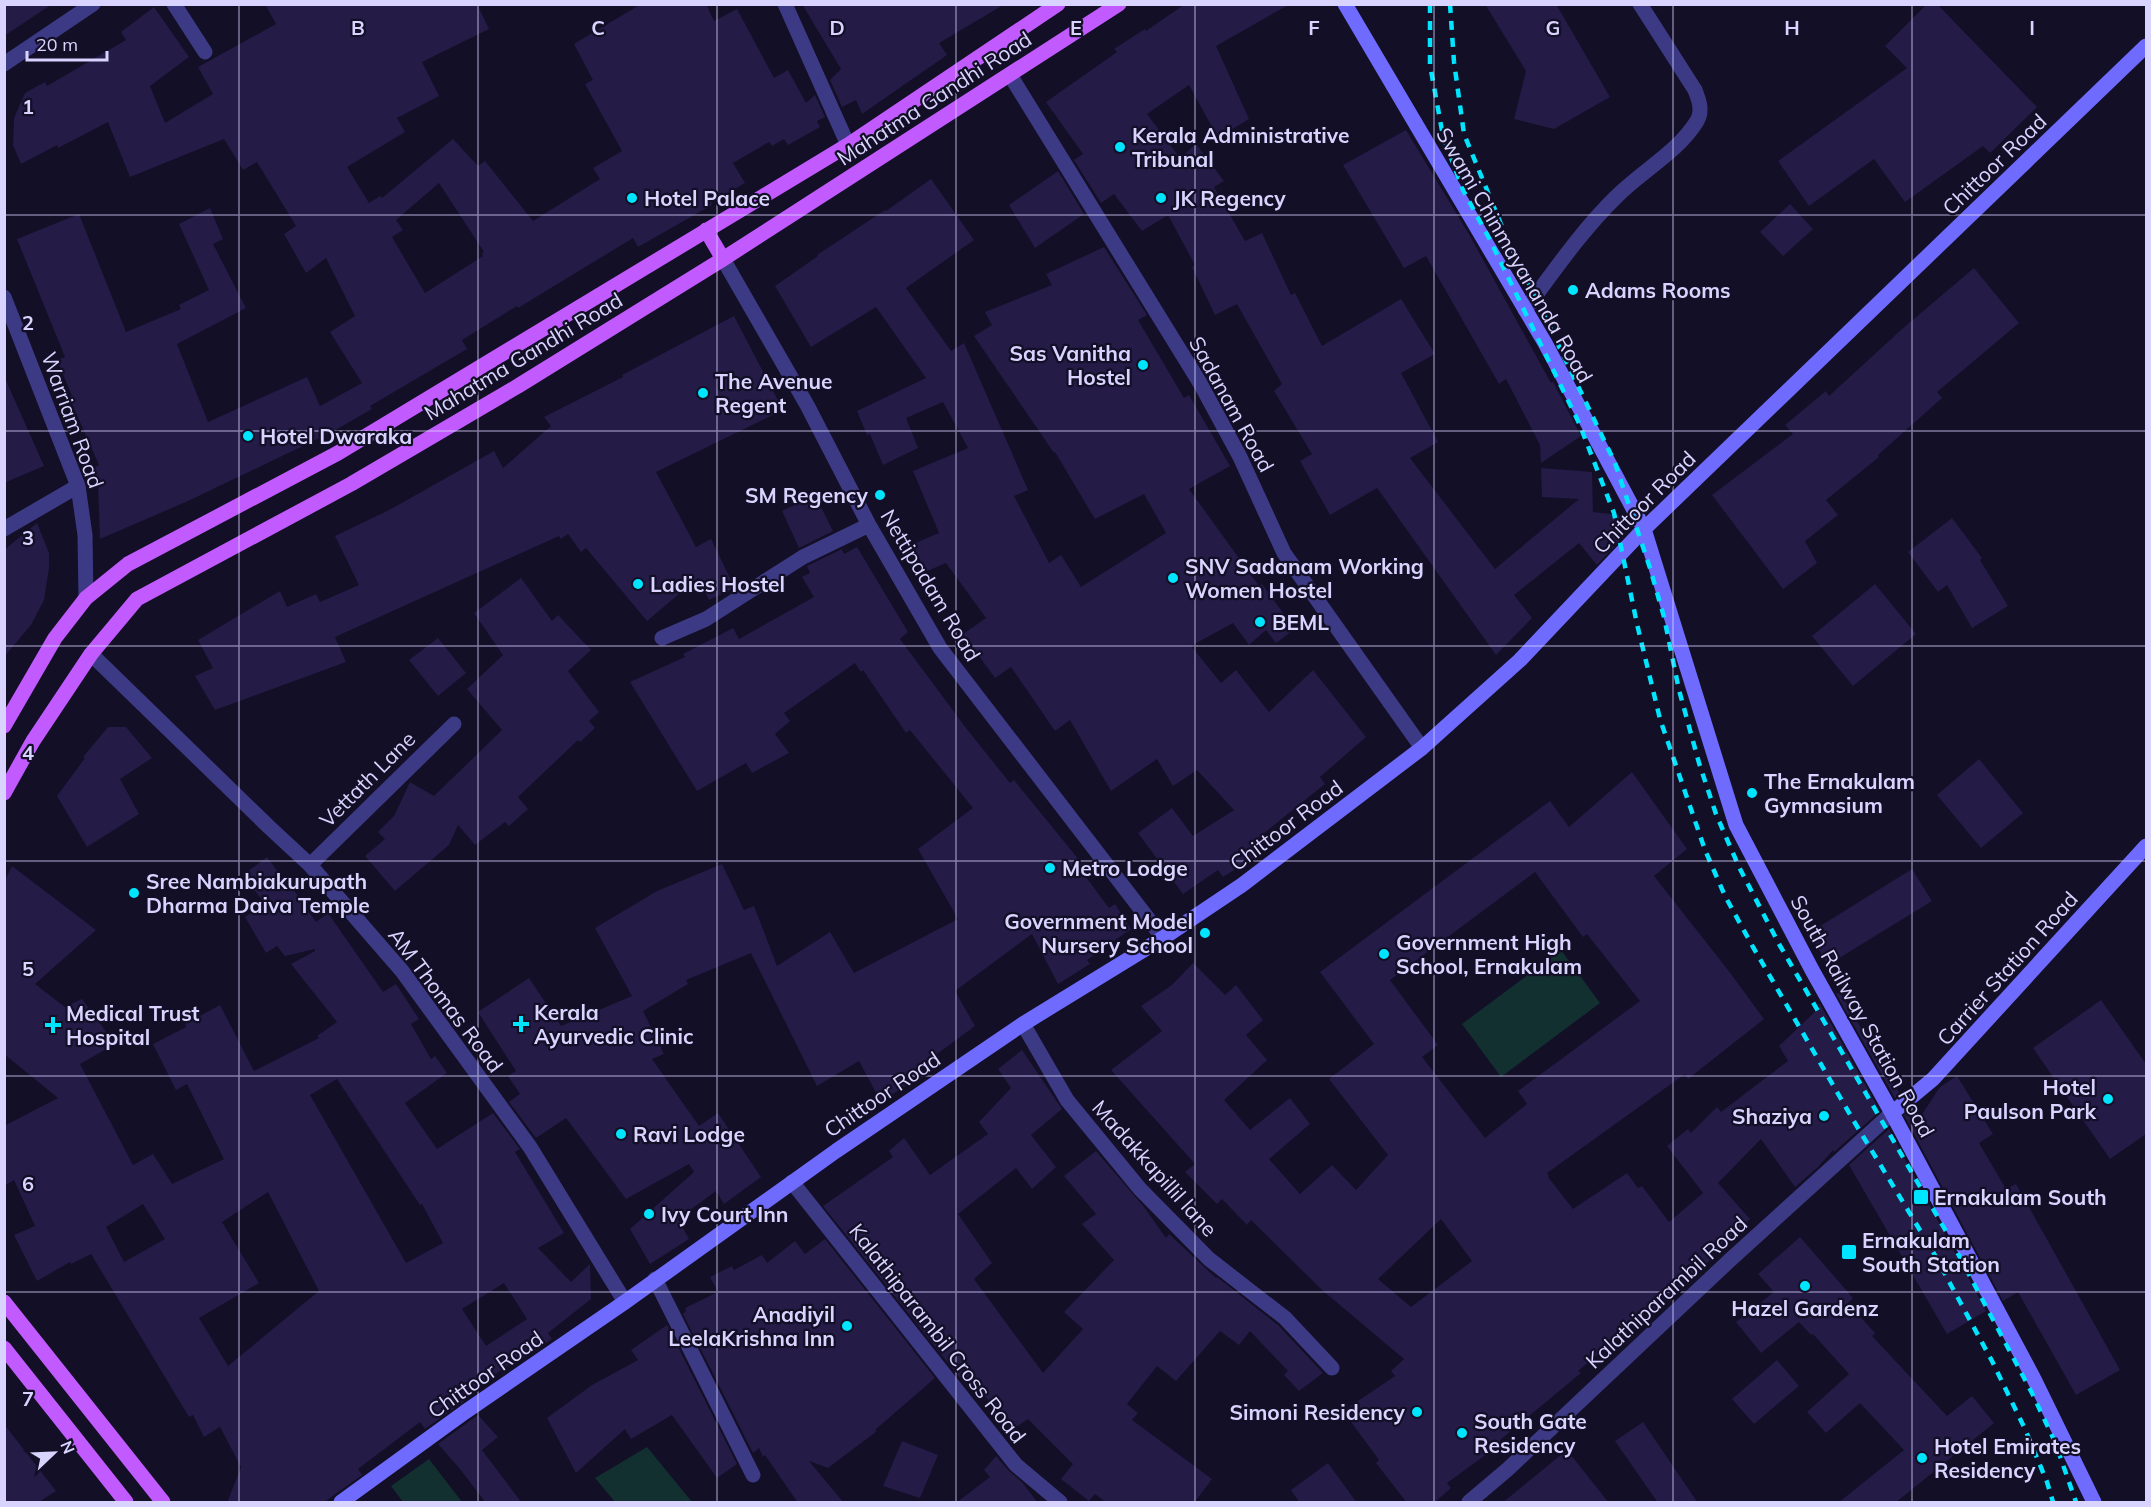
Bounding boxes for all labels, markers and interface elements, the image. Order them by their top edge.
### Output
text: B [351,15,365,40]
text: C [591,15,605,40]
text: D [829,15,845,40]
text: E [1070,15,1082,40]
text: F [1308,15,1320,40]
text: G [1546,15,1560,40]
text: H [1784,15,1800,40]
text: I [2029,15,2035,40]
scale bar [27,24,106,62]
street label: Mahatma Gandhi Road [832,25,1036,171]
text: 20 m [36,33,78,56]
text: 1 [22,94,34,119]
street label: Chittoor Road [1937,108,2051,220]
place label: Kerala Administrative Tribunal [1132,122,1350,172]
street label: Swami Chinmayananda Road [1431,123,1599,387]
marker: Kerala Administrative Tribunal [1113,140,1127,154]
place label: Hotel Palace [644,185,770,211]
place label: JK Regency [1173,185,1286,211]
marker: Hotel Palace [625,191,639,205]
marker: JK Regency [1154,191,1168,205]
place label: Adams Rooms [1585,277,1731,303]
marker: Adams Rooms [1566,283,1580,297]
street label: Mahatma Gandhi Road [419,287,627,425]
text: 2 [22,310,34,335]
street label: Sadanam Road [1184,332,1280,476]
place label: Sas Vanitha Hostel [1009,340,1131,390]
street label: Warriam Road [36,348,110,492]
marker: Sas Vanitha Hostel [1136,358,1150,372]
place label: The Avenue Regent [715,368,833,418]
marker: The Avenue Regent [696,386,710,400]
place label: Hotel Dwaraka [260,423,412,449]
marker: Hotel Dwaraka [241,429,255,443]
street label: Chittoor Road [1587,445,1701,559]
place label: SM Regency [745,482,869,508]
marker: SM Regency [873,488,887,502]
street label: Nettipadam Road [875,504,987,666]
text: 3 [22,525,34,550]
place label: SNV Sadanam Working Women Hostel [1185,553,1424,603]
place label: Ladies Hostel [650,571,785,597]
marker: SNV Sadanam Working Women Hostel [1166,571,1180,585]
marker: Ladies Hostel [631,577,645,591]
place label: BEML [1272,609,1329,635]
marker: BEML [1253,615,1267,629]
street label: Vettath Lane [314,726,420,832]
text: 4 [22,740,34,765]
place label: The Ernakulam Gymnasium [1764,768,1915,818]
street label: Chittoor Road [1224,774,1348,876]
marker: The Ernakulam Gymnasium [1745,786,1759,800]
place label: Metro Lodge [1062,855,1188,881]
marker: Metro Lodge [1043,861,1057,875]
place label: Sree Nambiakurupath Dharma Daiva Temple [146,868,370,918]
marker: Sree Nambiakurupath Dharma Daiva Temple [127,886,141,900]
street label: Carrier Station Road [1931,886,2083,1050]
street label: South Railway Station Road [1785,890,1941,1142]
place label: Government Model Nursery School [1004,908,1193,958]
street label: AM Thomas Road [383,923,509,1077]
marker: Government Model Nursery School [1198,926,1212,940]
place label: Government High School, Ernakulam [1396,929,1582,979]
marker: Government High School, Ernakulam [1377,947,1391,961]
text: 5 [22,956,34,981]
place label: Kerala Ayurvedic Clinic [534,999,694,1049]
place label: Medical Trust Hospital [66,1000,200,1050]
marker: Kerala Ayurvedic Clinic [512,1015,530,1033]
marker: Medical Trust Hospital [44,1016,62,1034]
street label: Chittoor Road [819,1046,945,1142]
place label: Hotel Paulson Park [1964,1074,2096,1124]
marker: Hotel Paulson Park [2101,1092,2115,1106]
street label: Madakkapillil lane [1087,1095,1223,1241]
place label: Shaziya [1732,1103,1812,1129]
marker: Shaziya [1817,1109,1831,1123]
place label: Ravi Lodge [633,1121,745,1147]
marker: Ravi Lodge [614,1127,628,1141]
text: 6 [22,1171,34,1196]
place label: Ernakulam South [1934,1184,2107,1210]
marker: Ernakulam South [1912,1188,1930,1206]
place label: Ivy Court Inn [661,1201,789,1227]
marker: Ivy Court Inn [642,1207,656,1221]
street label: Kalathiparambil Road [1580,1210,1752,1374]
street label: Kalathiparambil Cross Road [844,1218,1032,1448]
place label: Ernakulam South Station [1862,1227,2000,1277]
marker: Ernakulam South Station [1840,1243,1858,1261]
marker: Hazel Gardenz [1798,1279,1812,1293]
place label: Hazel Gardenz [1731,1295,1879,1321]
place label: Anadiyil LeelaKrishna Inn [668,1301,835,1351]
marker: Anadiyil LeelaKrishna Inn [840,1319,854,1333]
street label: Chittoor Road [422,1325,548,1423]
text: 7 [22,1386,34,1411]
place label: Simoni Residency [1229,1399,1406,1425]
marker: Simoni Residency [1410,1405,1424,1419]
place label: South Gate Residency [1474,1408,1587,1458]
north arrow [24,1423,84,1483]
marker: South Gate Residency [1455,1426,1469,1440]
place label: Hotel Emirates Residency [1934,1433,2081,1483]
text: N [56,1438,79,1457]
marker: Hotel Emirates Residency [1915,1451,1929,1465]

